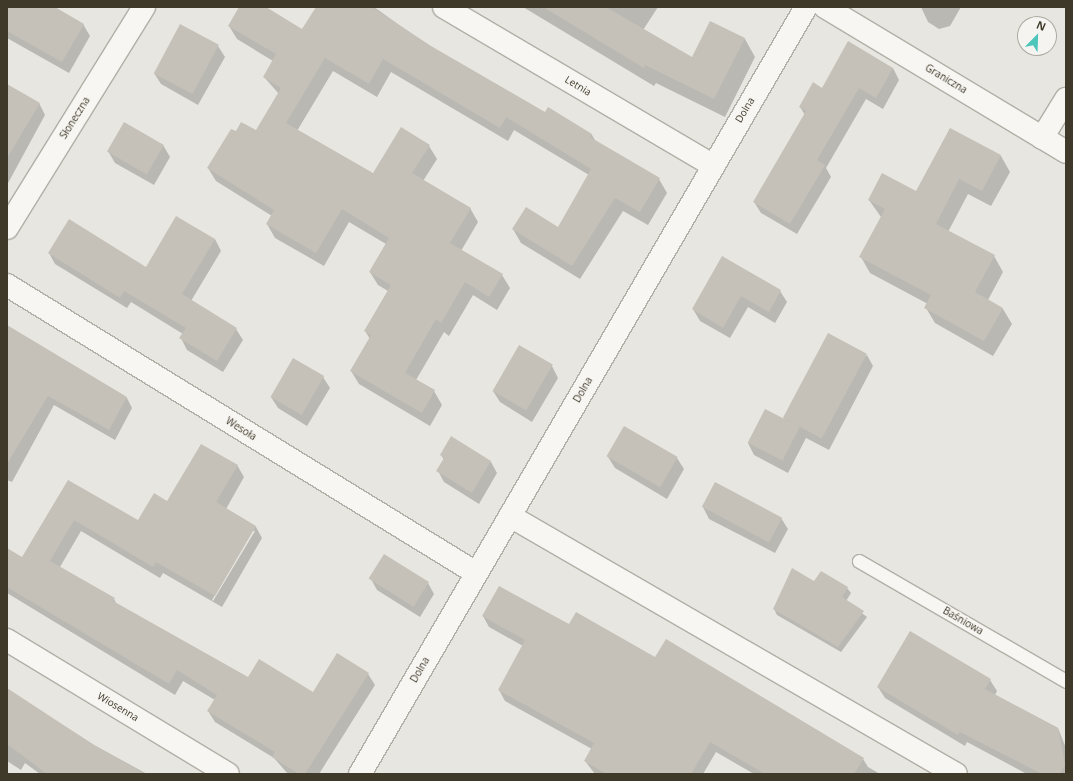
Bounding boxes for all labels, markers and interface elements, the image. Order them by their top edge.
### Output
north arrow [1017,16,1057,56]
text: N [1034,17,1049,34]
street label: Graniczna [923,62,969,96]
street label: Letnia [563,73,593,99]
street label: Słoneczna [57,95,93,141]
street label: Dolna [733,95,757,125]
street label: Dolna [571,375,595,405]
street label: Wesoła [224,415,258,443]
street label: Baśniowa [941,605,985,637]
street label: Dolna [408,655,432,685]
street label: Wiosenna [95,690,141,724]

